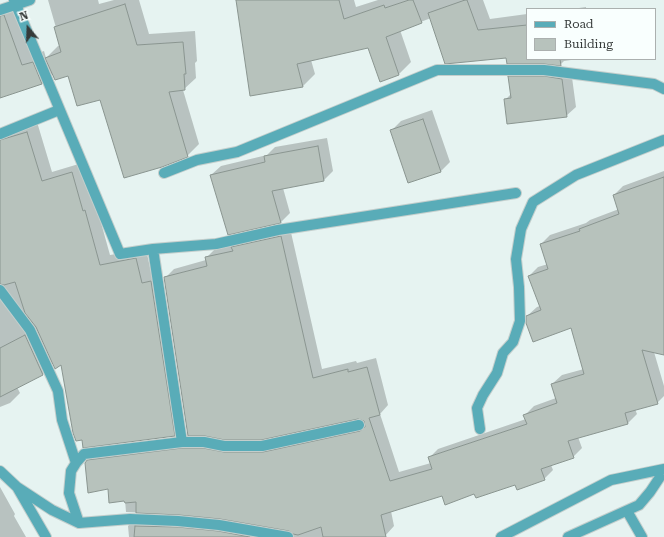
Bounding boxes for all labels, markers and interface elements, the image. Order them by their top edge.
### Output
north arrow [8,8,48,48]
legend [526,8,656,60]
text: N [18,9,30,24]
text: Road [564,17,593,31]
text: Building [564,37,613,51]

